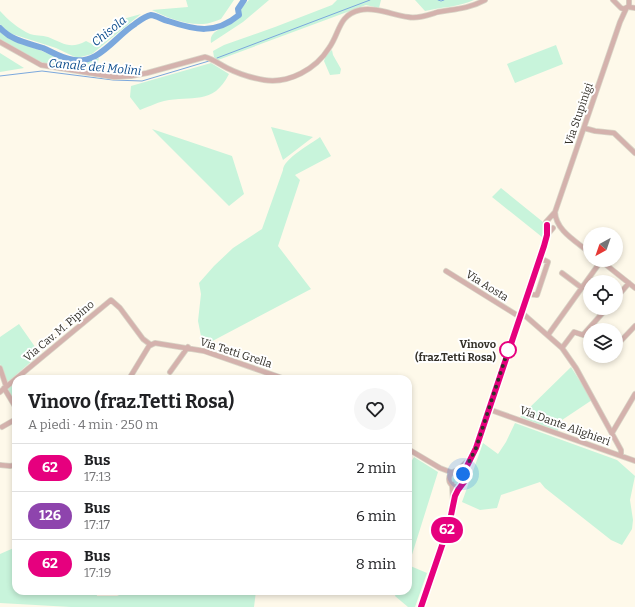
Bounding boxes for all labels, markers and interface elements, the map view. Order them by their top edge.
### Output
water label: Chisola [89,13,129,49]
water label: Canale dei Molini [48,56,142,78]
street label: Via Stupinigi [562,80,596,147]
north arrow [583,227,623,267]
map controls [583,227,623,363]
street label: Via Aosta [463,268,511,304]
button: locate [583,275,623,315]
street label: Via Cav. M. Pipino [21,298,97,364]
button: layers [583,323,623,363]
street label: Via Tetti Grella [198,335,274,371]
place label: Vinovo (fraz.Tetti Rosa) [415,338,497,364]
marker: Vinovo (fraz.Tetti Rosa) [499,341,517,359]
button: heart [354,388,396,430]
text: Vinovo (fraz.Tetti Rosa) [28,390,234,413]
street label: Via Dante Alighieri [518,404,613,449]
text: A piedi · 4 min · 250 m [28,417,158,432]
text: Bus [84,451,110,469]
text: 62 [42,459,58,476]
text: 2 min [357,459,396,477]
your location [453,464,473,484]
text: 17:13 [84,469,111,484]
text: Bus [84,499,110,517]
text: 126 [39,507,61,524]
text: 6 min [356,507,396,525]
text: 17:17 [84,517,110,532]
line badge: 62 [429,517,465,543]
text: 62 [439,521,455,538]
text: Bus [84,547,110,565]
text: 62 [42,555,58,572]
text: 8 min [356,555,396,573]
text: 17:19 [84,565,111,580]

